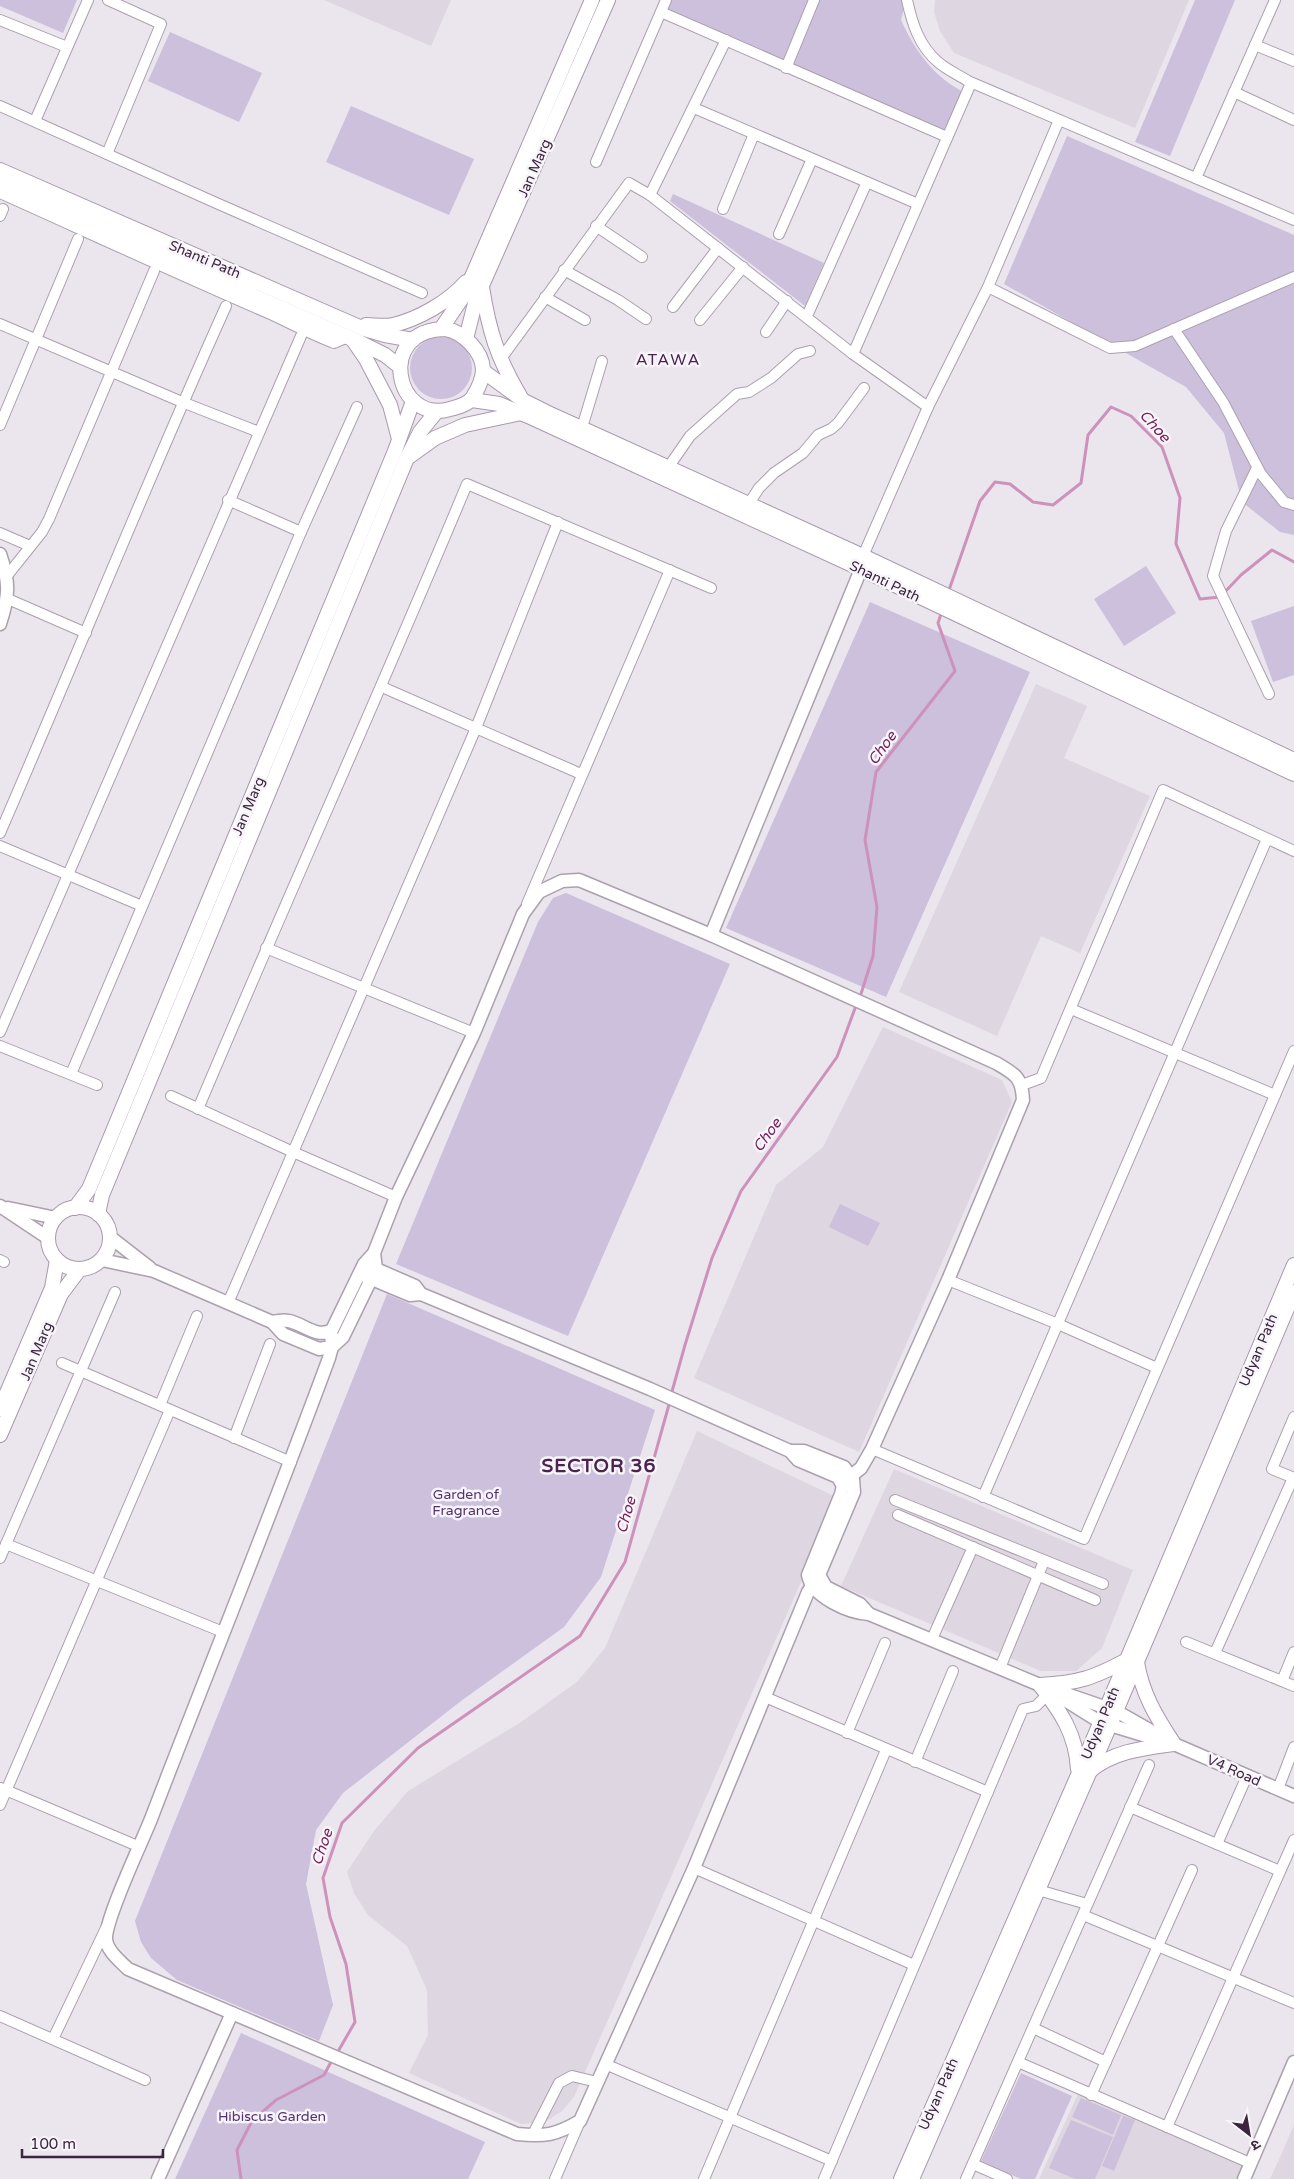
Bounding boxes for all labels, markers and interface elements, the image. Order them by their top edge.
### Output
street label: Jan Marg [514,136,555,200]
street label: Shanti Path [166,237,243,282]
district label: ATAWA [636,350,700,370]
water label: Choe [1136,406,1175,447]
street label: Shanti Path [847,557,923,606]
water label: Choe [864,726,901,768]
street label: Jan Marg [229,774,268,838]
water label: Choe [749,1113,786,1155]
street label: Udyan Path [1236,1311,1281,1389]
street label: Jan Marg [17,1319,56,1383]
district label: SECTOR 36 [542,1455,656,1477]
park label: Garden of Fragrance [432,1486,500,1519]
water label: Choe [612,1493,640,1535]
street label: Udyan Path [1078,1684,1123,1762]
street label: V4 Road [1204,1751,1263,1790]
water label: Choe [307,1825,337,1868]
street label: Udyan Path [915,2055,962,2133]
park label: Hibiscus Garden [218,2108,326,2125]
north arrow [1224,2109,1274,2159]
scale bar [22,2126,164,2158]
text: 100 m [30,2135,76,2153]
text: उ [1247,2135,1263,2155]

